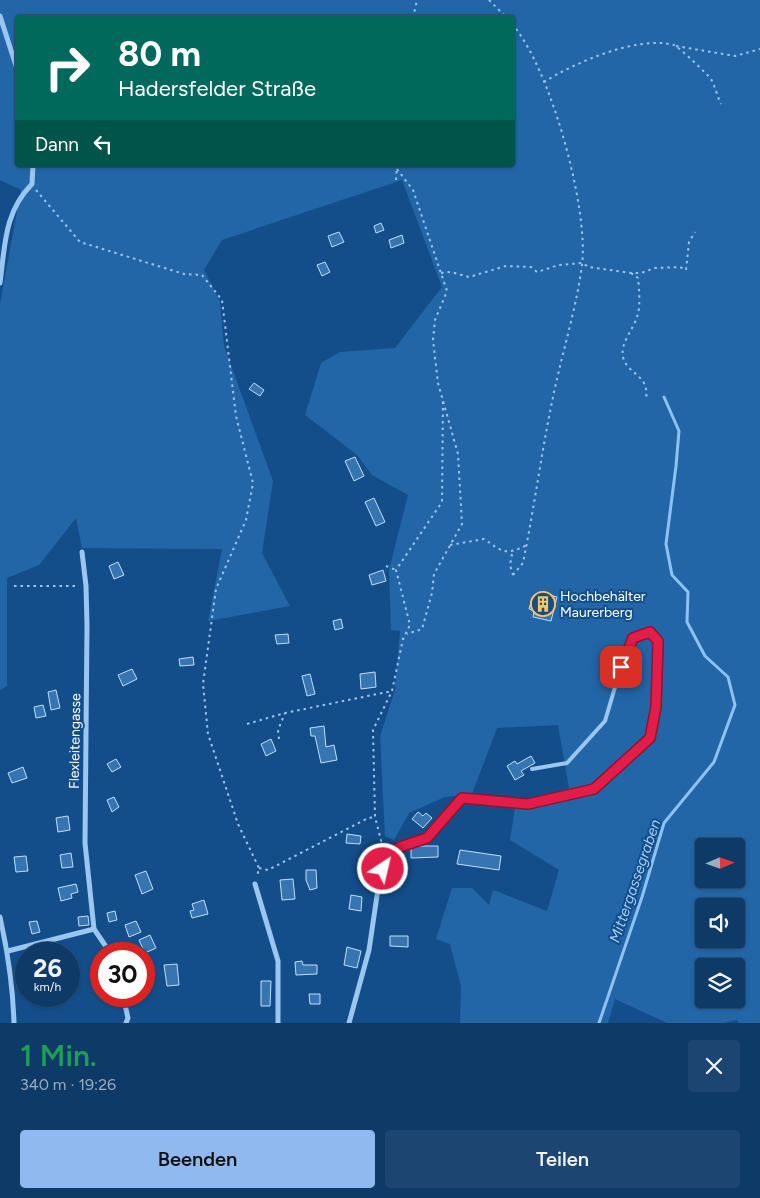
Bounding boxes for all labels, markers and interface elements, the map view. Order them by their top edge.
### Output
text: 80 m [118,33,201,75]
icon: right [35,35,100,100]
text: Hadersfelder Straße [118,75,316,102]
icon: left [89,130,117,158]
text: Dann [35,133,79,156]
place label: Hochbehälter Maurerberg [560,588,646,621]
building icon: Hochbehälter Maurerberg [530,591,556,617]
pin [600,646,642,688]
icon: arrive [607,653,635,681]
street label: Flexleitengasse [66,693,84,789]
water label: Mittergassegraben [605,817,665,945]
north arrow [695,838,745,888]
map controls [695,838,745,1008]
position arrow [356,842,408,894]
button: sound [695,898,745,948]
speed limit sign: 30 [90,942,155,1007]
text: 26 [33,953,62,983]
button: layers [695,958,745,1008]
text: km/h [34,980,61,994]
text: 1 Min. [20,1037,97,1074]
button: close [688,1040,740,1092]
text: 340 m · 19:26 [20,1075,116,1094]
button: Beenden [20,1130,375,1188]
button: Teilen [385,1130,740,1188]

